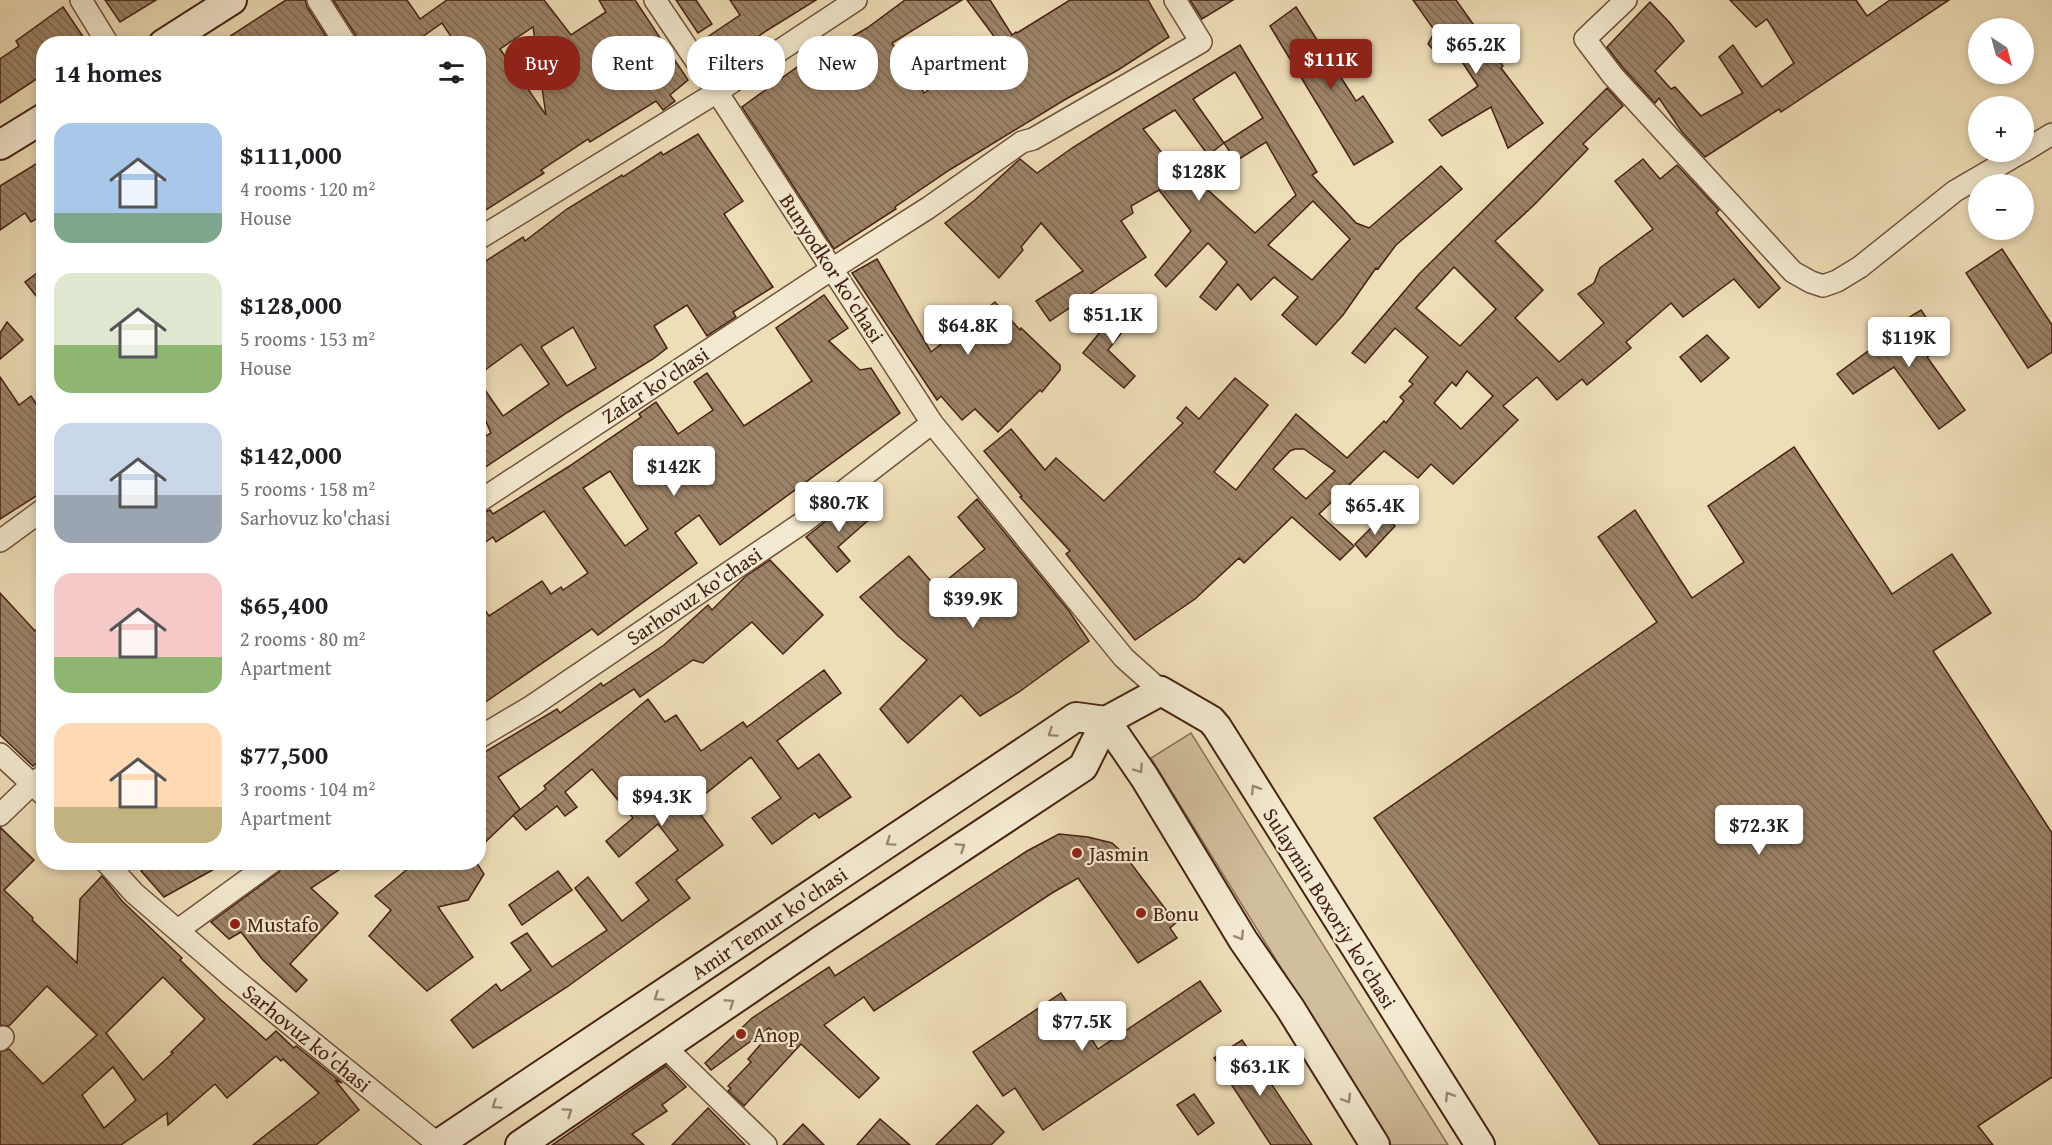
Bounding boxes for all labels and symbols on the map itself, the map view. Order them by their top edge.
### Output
north arrow [1968,18,2034,84]
pin: $65.2K [1427,24,1525,75]
pin: $111K [1289,39,1373,90]
pin: $128K [1157,151,1241,202]
street label: Bunyodkor ko'chasi [772,187,892,349]
pin: $51.1K [1064,294,1162,345]
pin: $64.8K [919,305,1017,356]
pin: $119K [1867,317,1951,368]
street label: Zafar ko'chasi [595,339,715,431]
pin: $142K [632,446,716,497]
pin: $80.7K [790,482,888,533]
pin: $65.4K [1326,485,1424,536]
street label: Sarhovuz ko'chasi [620,539,768,653]
pin: $39.9K [924,578,1022,629]
one-way arrow [1048,726,1059,737]
one-way arrow [1132,763,1143,774]
pin: $94.3K [613,776,711,827]
one-way arrow [1251,784,1262,795]
street label: Sulaymin Boxoriy ko'chasi [1256,802,1405,1014]
pin: $72.3K [1710,805,1808,856]
one-way arrow [886,834,896,846]
place label: Jasmin [1086,838,1149,869]
one-way arrow [955,844,966,855]
marker: Jasmin [1070,846,1084,860]
street label: Amir Temur ko'chasi [684,859,854,987]
place label: Bonu [1153,898,1199,929]
marker: Bonu [1134,906,1148,920]
place label: Mustafo [247,909,319,940]
marker: Mustafo [228,917,242,931]
one-way arrow [1233,930,1245,940]
street label: Sarhovuz ko'chasi [236,976,378,1100]
one-way arrow [654,990,665,1001]
one-way arrow [723,999,734,1010]
pin: $77.5K [1033,1001,1131,1052]
place label: Anop [753,1019,800,1050]
marker: Anop [734,1027,748,1041]
pin: $63.1K [1211,1046,1309,1097]
one-way arrow [1445,1091,1456,1102]
one-way arrow [1339,1093,1351,1103]
one-way arrow [492,1098,503,1109]
one-way arrow [562,1108,573,1119]

